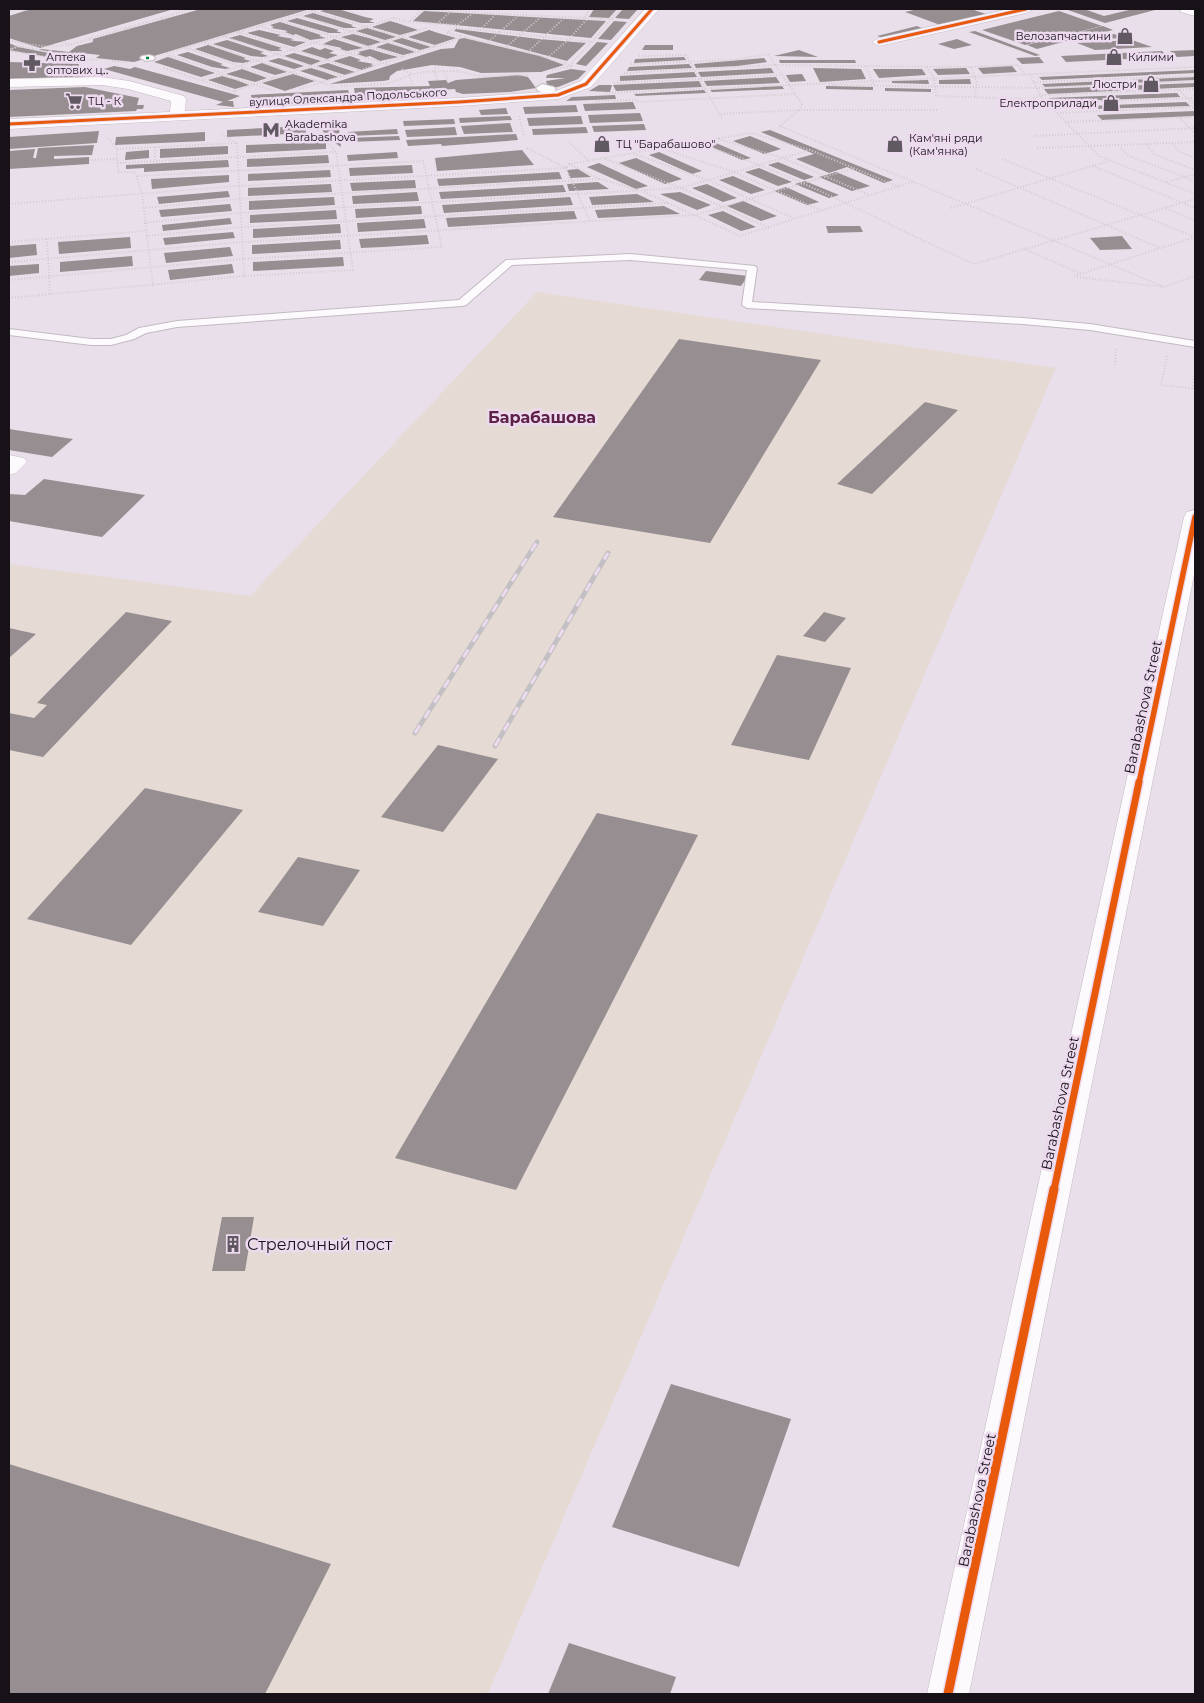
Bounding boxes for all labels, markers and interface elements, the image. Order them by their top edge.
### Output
shop icon: Велозапчастини [1115,26,1135,46]
place label: Велозапчастини [1016,29,1111,43]
shop icon: Килими [1104,47,1124,67]
place label: Аптека оптових ц‥ [46,50,109,77]
place label: Килими [1128,50,1174,64]
pharmacy icon: Аптека оптових ц‥ [22,53,42,73]
shop icon: Люстри [1141,74,1161,94]
place label: Люстри [1092,77,1137,91]
street label: вулиця Олександра Подольського [249,85,447,109]
supermarket icon: ТЦ - К [64,91,84,111]
shop icon: Електроприлади [1101,93,1121,113]
place label: ТЦ - К [88,94,122,108]
place label: Електроприлади [999,96,1097,110]
place label: Akademіka Barabashova [285,117,356,144]
metro station icon: Akademіka Barabashova [261,120,281,140]
place label: Кам'яні ряди (Кам'янка) [909,131,983,158]
shop icon: ТЦ "Барабашово" [592,134,612,154]
shop icon: Кам'яні ряди (Кам'янка) [885,134,905,154]
place label: ТЦ "Барабашово" [616,137,715,151]
district label: Барабашова [488,408,596,427]
street label: Barabashova Street [1120,638,1166,776]
street label: Barabashova Street [1037,1034,1083,1172]
building icon: Стрелочный пост [223,1234,243,1254]
place label: Стрелочный пост [247,1235,393,1254]
street label: Barabashova Street [954,1431,1000,1569]

